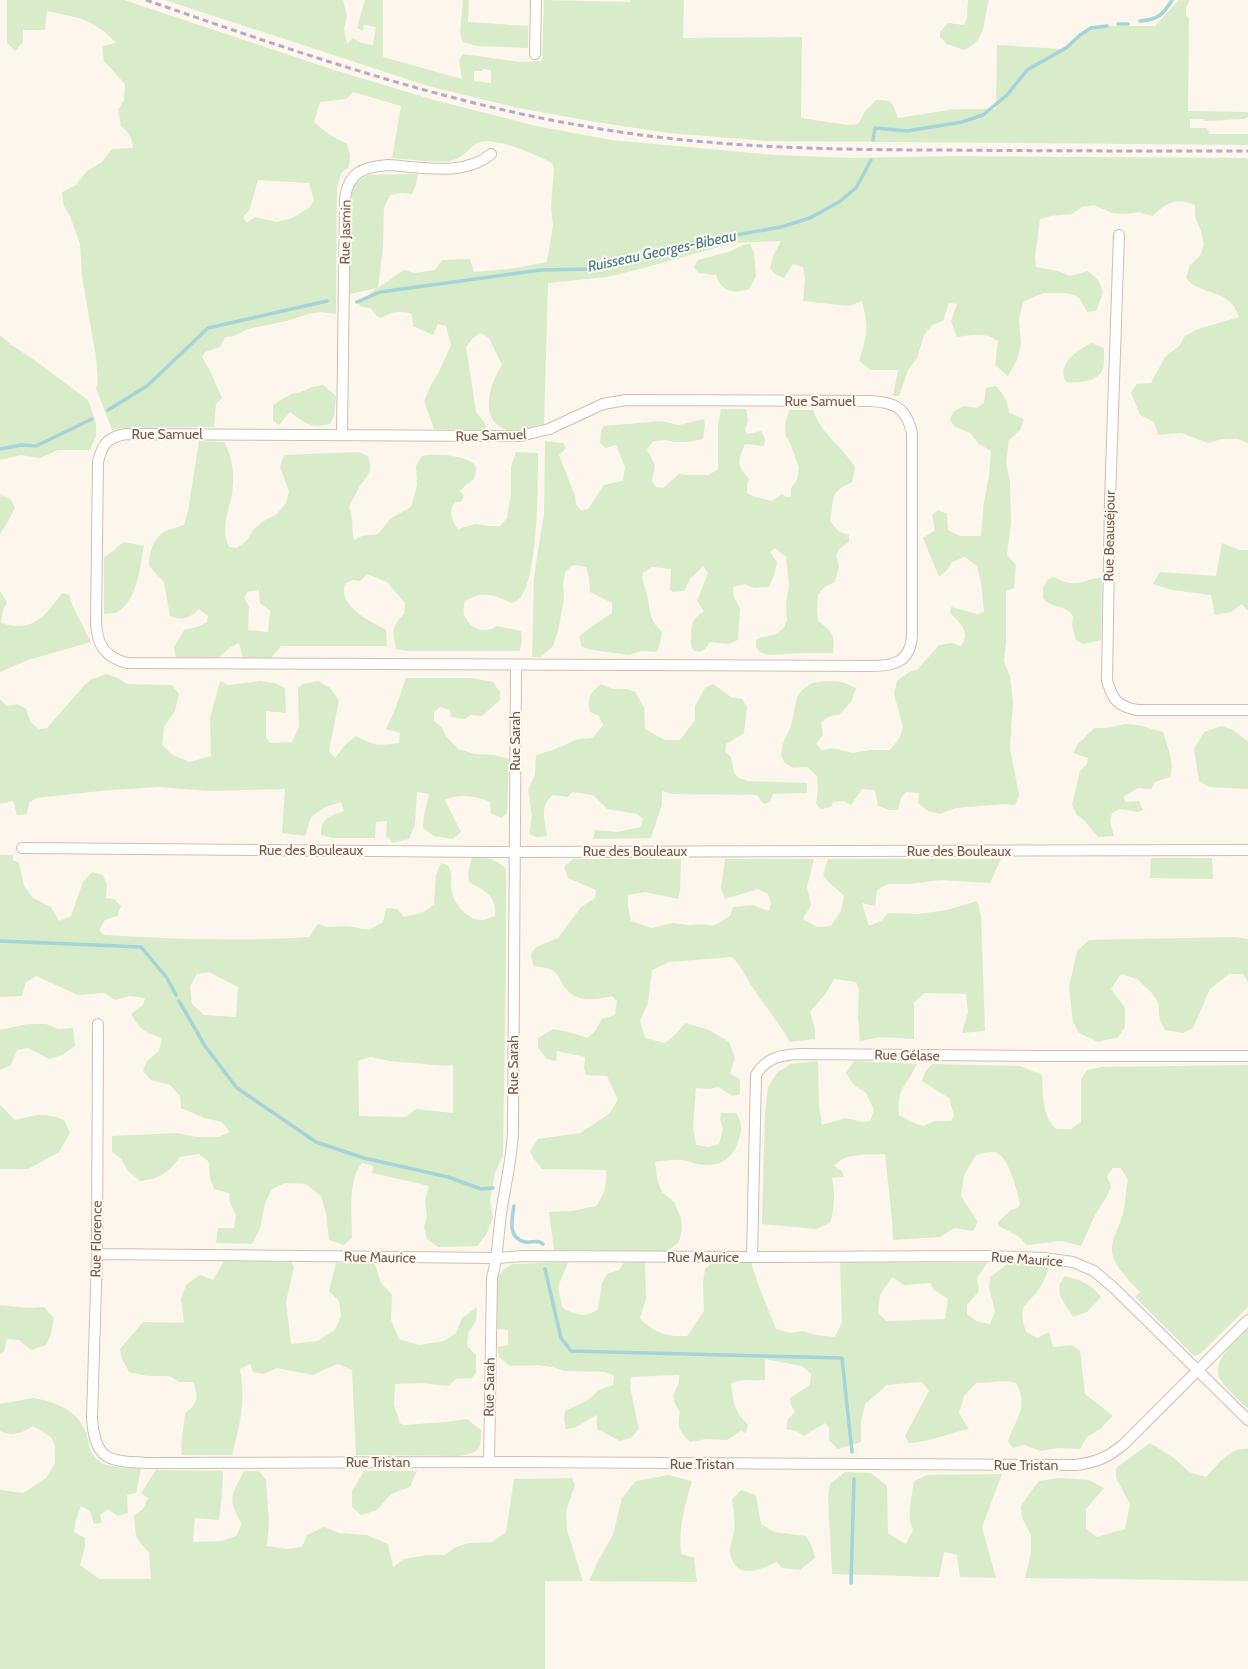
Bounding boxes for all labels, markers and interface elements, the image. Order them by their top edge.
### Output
street label: Rue Jasmin [335,199,355,265]
water label: Ruisseau Georges-Bibeau [586,226,738,276]
street label: Rue Samuel [785,392,856,410]
street label: Rue Samuel [132,425,203,443]
street label: Rue Samuel [455,425,527,445]
street label: Rue Beauséjour [1099,490,1119,582]
street label: Rue Sarah [506,711,524,771]
street label: Rue des Bouleaux [259,841,364,859]
street label: Rue des Bouleaux [583,842,688,860]
street label: Rue des Bouleaux [907,842,1012,860]
street label: Rue Sarah [504,1035,522,1095]
street label: Rue Gélase [874,1045,940,1065]
street label: Rue Florence [86,1200,106,1278]
street label: Rue Maurice [344,1247,416,1267]
street label: Rue Maurice [667,1248,739,1266]
street label: Rue Maurice [990,1248,1064,1270]
street label: Rue Sarah [479,1357,499,1417]
street label: Rue Tristan [346,1453,410,1471]
street label: Rue Tristan [670,1455,734,1473]
street label: Rue Tristan [994,1456,1058,1474]

